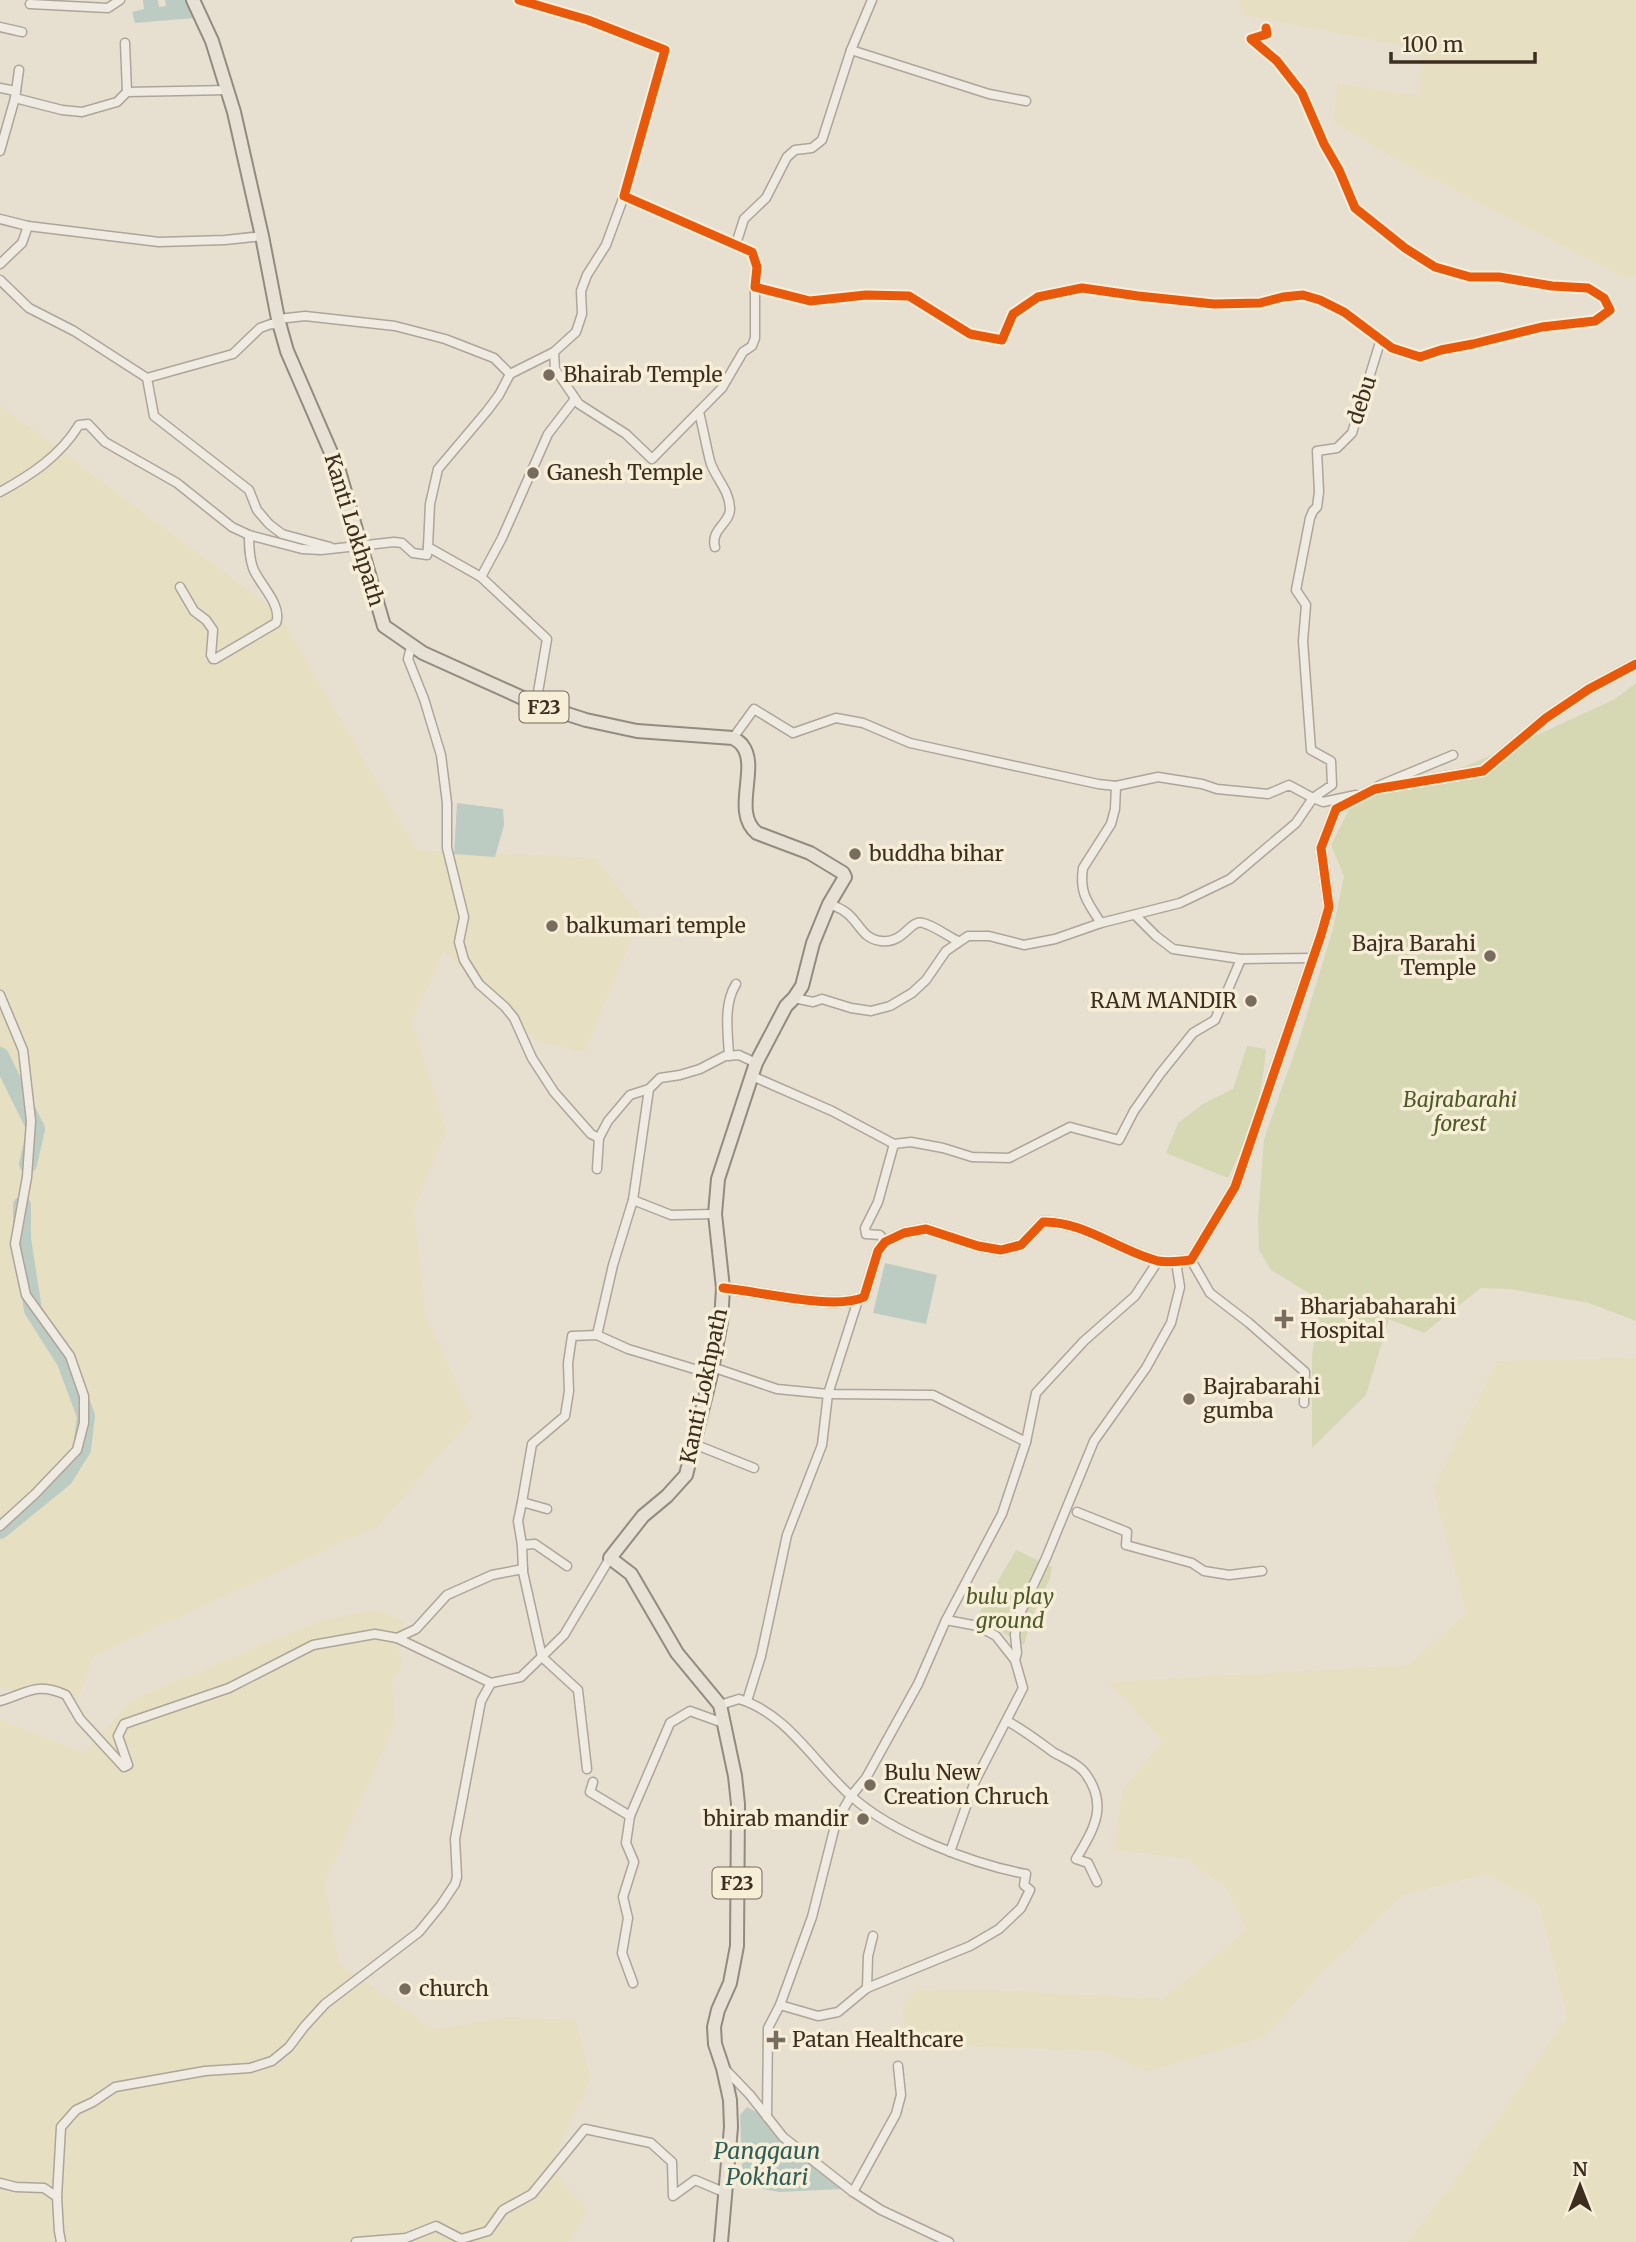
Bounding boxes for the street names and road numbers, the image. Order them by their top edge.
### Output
street label: debu [1341,372,1382,428]
street label: Kanti Lokhpath [318,450,391,610]
road number: F23 [520,692,568,722]
street label: Kanti Lokhpath [674,1306,733,1466]
road number: F23 [712,1868,762,1898]

